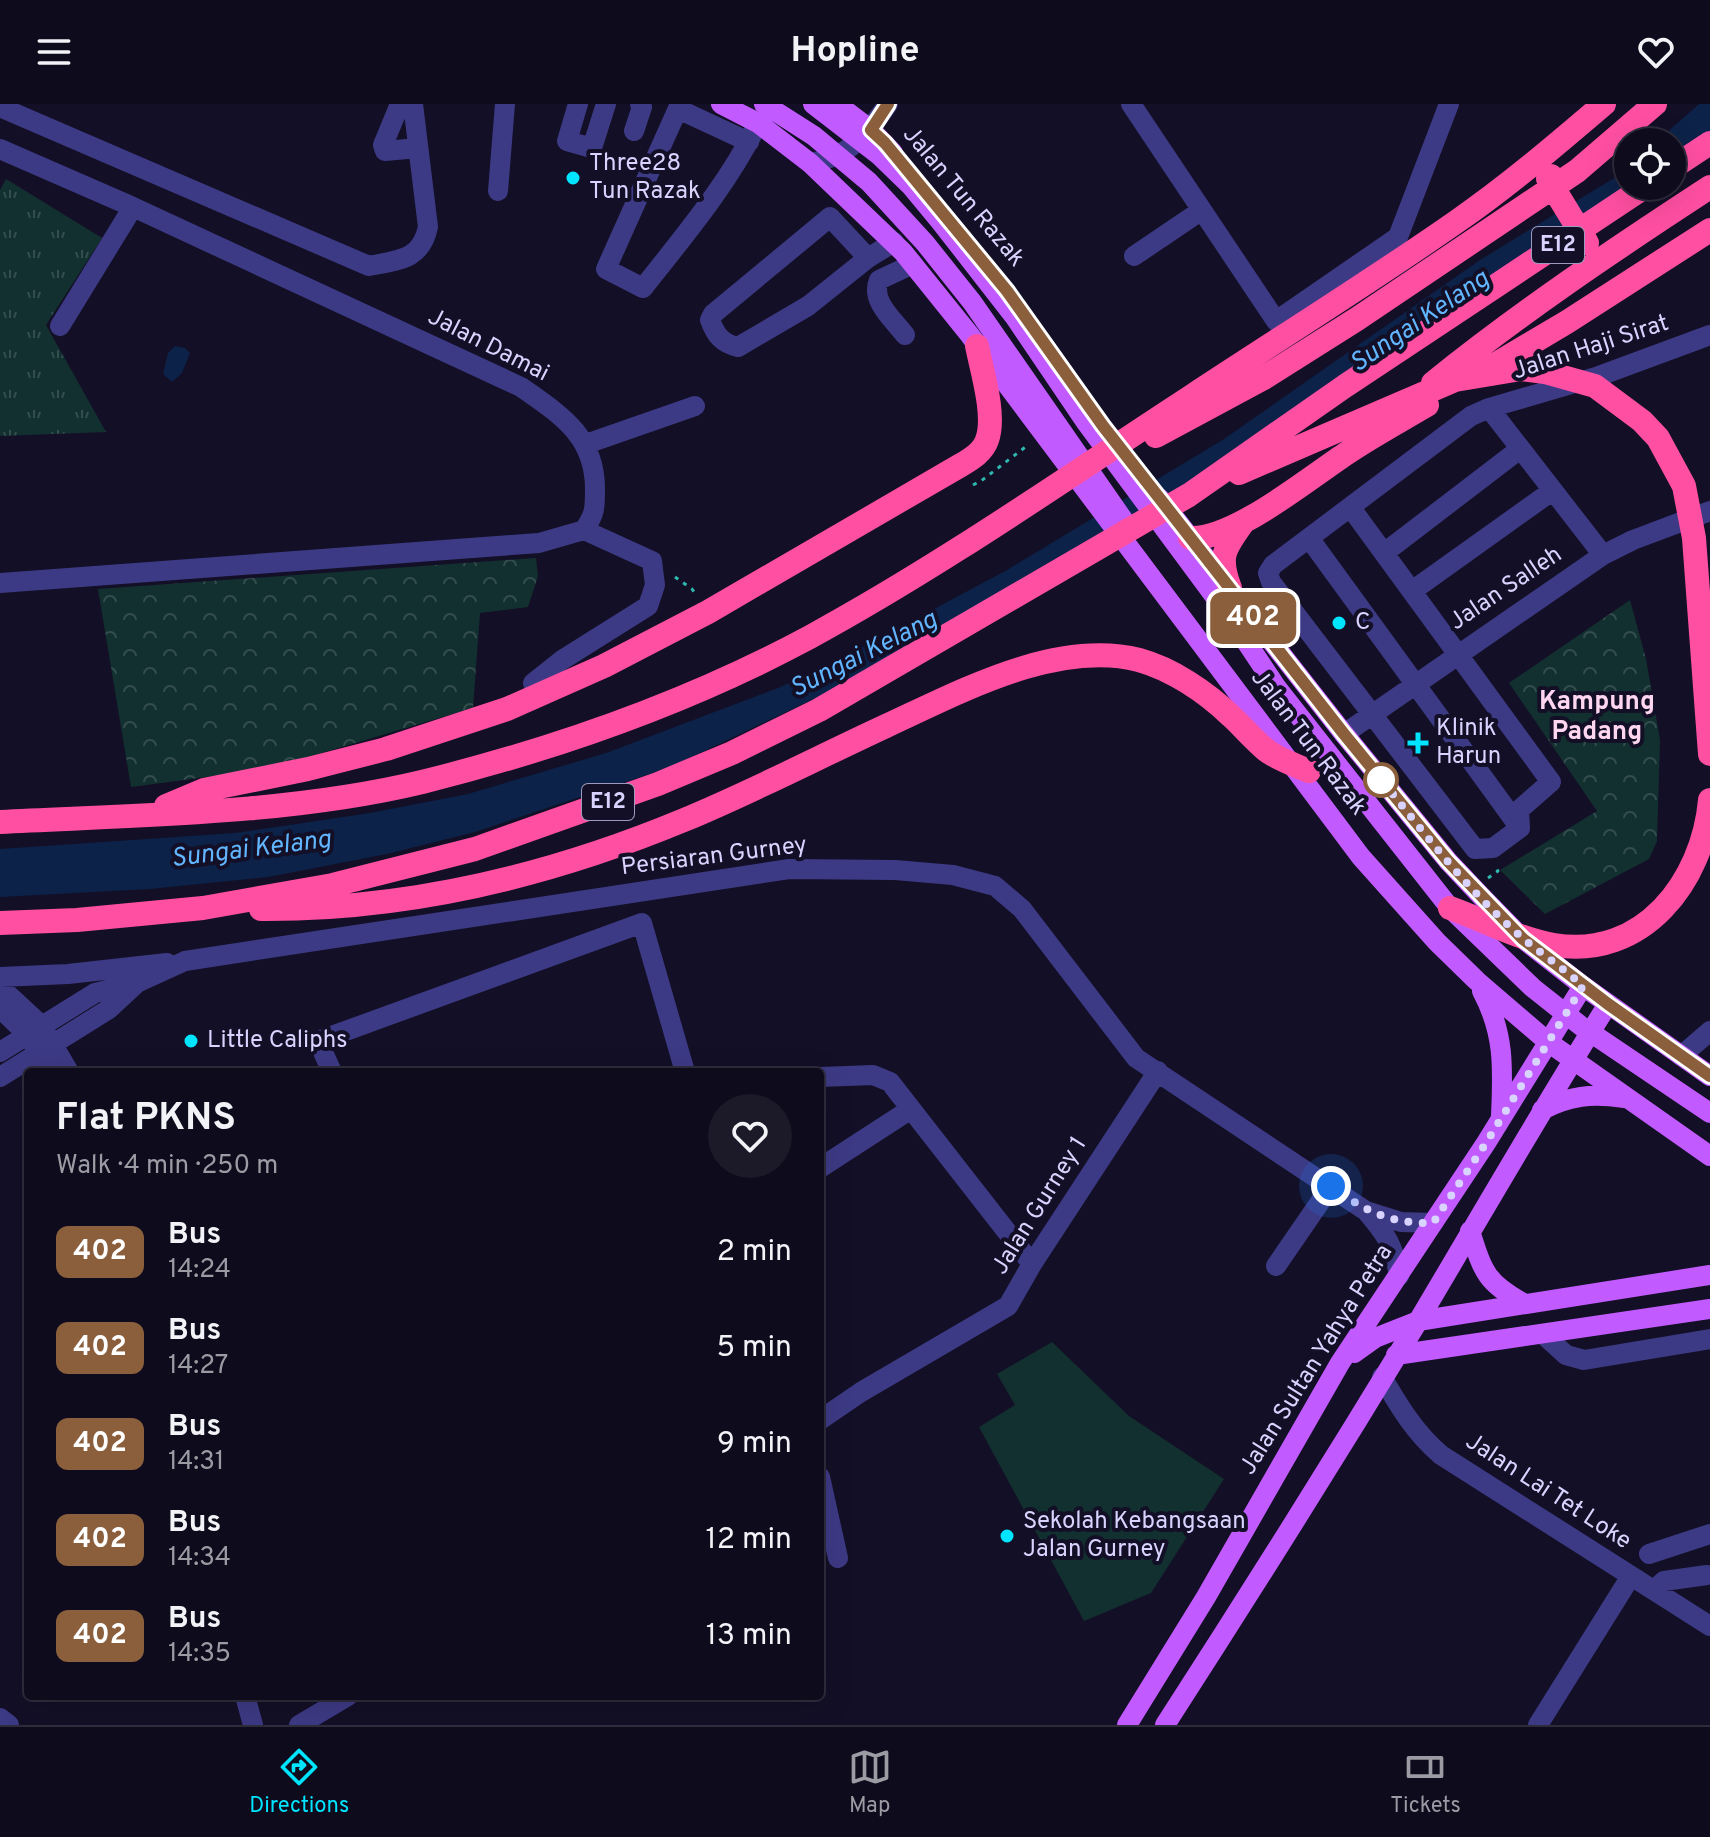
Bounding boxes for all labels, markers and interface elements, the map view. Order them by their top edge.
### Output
text: Hopline [790,29,920,75]
icon: menu [32,30,76,74]
icon: heart [1634,30,1678,74]
street label: Jalan Tun Razak [895,120,1031,274]
map controls [1614,128,1686,200]
button: locate [1614,128,1686,200]
place label: Three28 Tun Razak [589,149,701,207]
marker: Three28 Tun Razak [564,169,582,187]
road number: E12 [1532,227,1584,263]
water label: Sungai Kelang [1344,263,1497,381]
street label: Jalan Damai [422,303,554,389]
street label: Jalan Haji Sirat [1509,309,1673,387]
street label: Jalan Salleh [1444,540,1568,638]
line badge: 402 [1207,592,1299,644]
text: 402 [1226,600,1280,636]
water label: Sungai Kelang [785,603,944,706]
place label: C [1355,608,1371,638]
marker: C [1330,614,1348,632]
street label: Jalan Tun Razak [1243,664,1373,822]
district label: Kampung Padang [1539,686,1655,749]
place label: Klinik Harun [1436,714,1501,772]
marker: Klinik Harun [1407,732,1429,754]
unlabelled marker [1364,763,1398,797]
road number: E12 [582,784,634,820]
water label: Sungai Kelang [169,824,334,876]
street label: Persiaran Gurney [619,831,809,883]
place label: Little Caliphs [207,1026,348,1056]
marker: Little Caliphs [182,1032,200,1050]
button: heart [708,1094,792,1178]
text: Flat PKNS [56,1095,236,1144]
street label: Jalan Gurney 1 [986,1131,1094,1281]
text: Walk · 4 min · 250 m [56,1150,278,1183]
your location [1311,1166,1351,1206]
text: Bus [168,1217,221,1254]
text: 402 [73,1234,127,1270]
text: 2 min [717,1234,792,1271]
street label: Jalan Sultan Yahya Petra [1234,1239,1400,1481]
text: 14:24 [168,1254,231,1287]
text: Bus [168,1313,221,1350]
text: 402 [73,1330,127,1366]
text: 5 min [716,1330,792,1367]
text: 14:27 [168,1350,228,1383]
text: Bus [168,1409,221,1446]
text: 402 [73,1426,127,1462]
text: 9 min [717,1426,792,1463]
street label: Jalan Lai Tet Loke [1459,1427,1637,1557]
text: 14:31 [168,1446,224,1479]
text: Bus [168,1505,221,1542]
place label: Sekolah Kebangsaan Jalan Gurney [1023,1507,1246,1565]
text: 402 [73,1522,127,1558]
text: 12 min [705,1522,792,1559]
marker: Sekolah Kebangsaan Jalan Gurney [998,1527,1016,1545]
text: 14:34 [168,1542,231,1575]
text: Bus [168,1601,221,1638]
text: 402 [73,1618,127,1654]
text: 13 min [706,1618,792,1655]
text: 14:35 [168,1638,231,1671]
tab: Directions [249,1745,349,1820]
tab: Map [848,1745,892,1820]
tab: Tickets [1390,1745,1461,1820]

